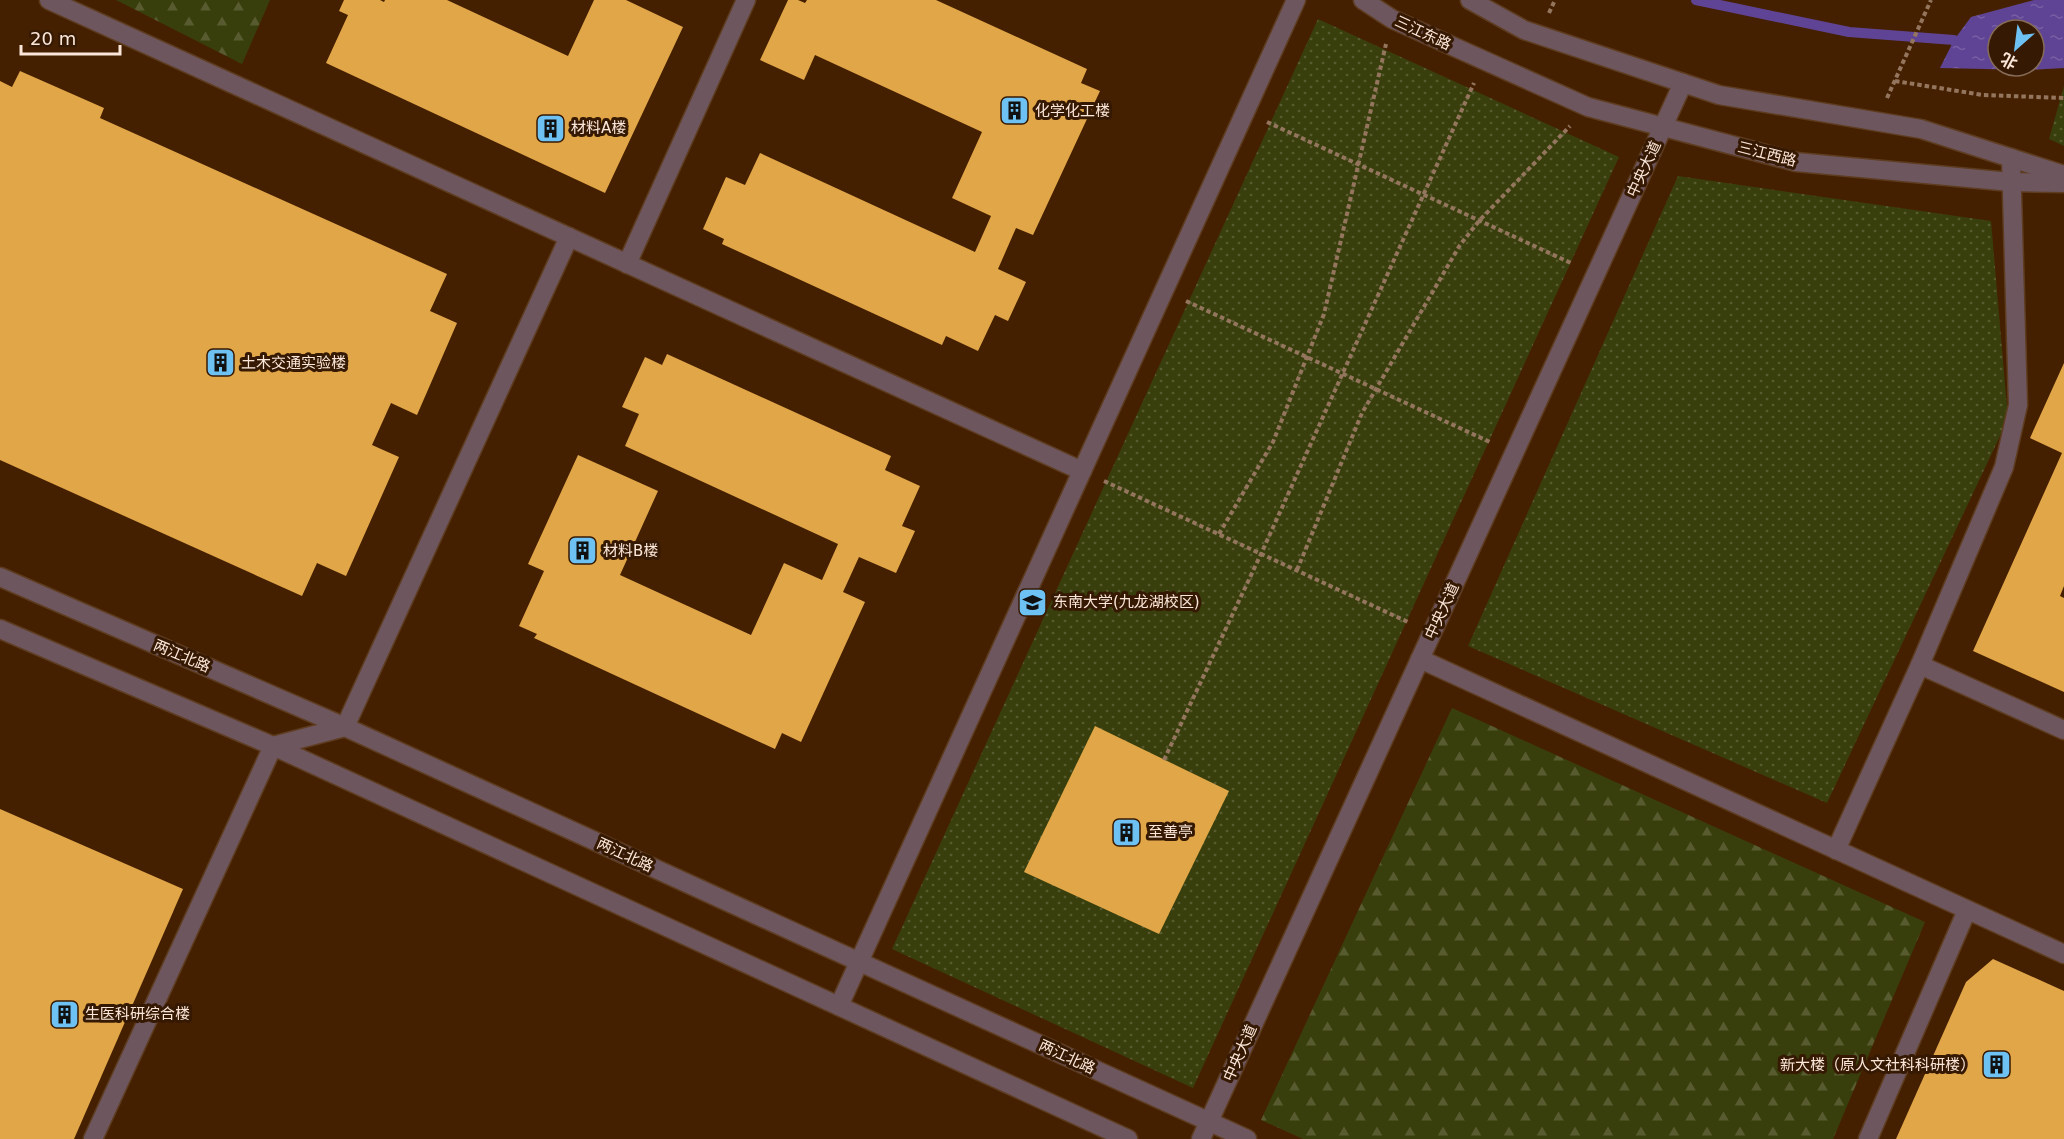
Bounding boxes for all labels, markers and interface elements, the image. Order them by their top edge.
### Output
street label: 三江东路 [1392,12,1454,54]
scale bar [21,18,120,56]
north arrow [1986,18,2046,78]
text: 20 m [30,28,76,49]
text: 北 [1998,49,2021,73]
building icon: 化学化工楼 [998,95,1030,127]
place label: 化学化工楼 [1035,102,1110,120]
building icon: 材料A楼 [534,112,566,144]
place label: 材料A楼 [571,119,626,137]
street label: 中央大道 [1623,138,1665,200]
street label: 三江西路 [1736,138,1798,170]
building icon: 土木交通实验楼 [204,347,236,379]
place label: 土木交通实验楼 [241,354,346,372]
building icon: 材料B楼 [566,535,598,567]
place label: 材料B楼 [603,542,658,560]
street label: 中央大道 [1421,580,1463,642]
school or university icon: 东南大学(九龙湖校区) [1016,586,1048,618]
place label: 东南大学(九龙湖校区) [1053,593,1200,611]
street label: 两江北路 [151,636,213,676]
building icon: 至善亭 [1111,816,1143,848]
place label: 至善亭 [1148,823,1193,841]
street label: 两江北路 [594,834,656,876]
building icon: 生医科研综合楼 [48,998,80,1030]
place label: 生医科研综合楼 [85,1005,190,1023]
street label: 中央大道 [1220,1022,1260,1084]
street label: 两江北路 [1036,1036,1098,1078]
building icon: 新大楼（原人文社科科研楼） [1980,1049,2012,1081]
place label: 新大楼（原人文社科科研楼） [1780,1056,1975,1074]

